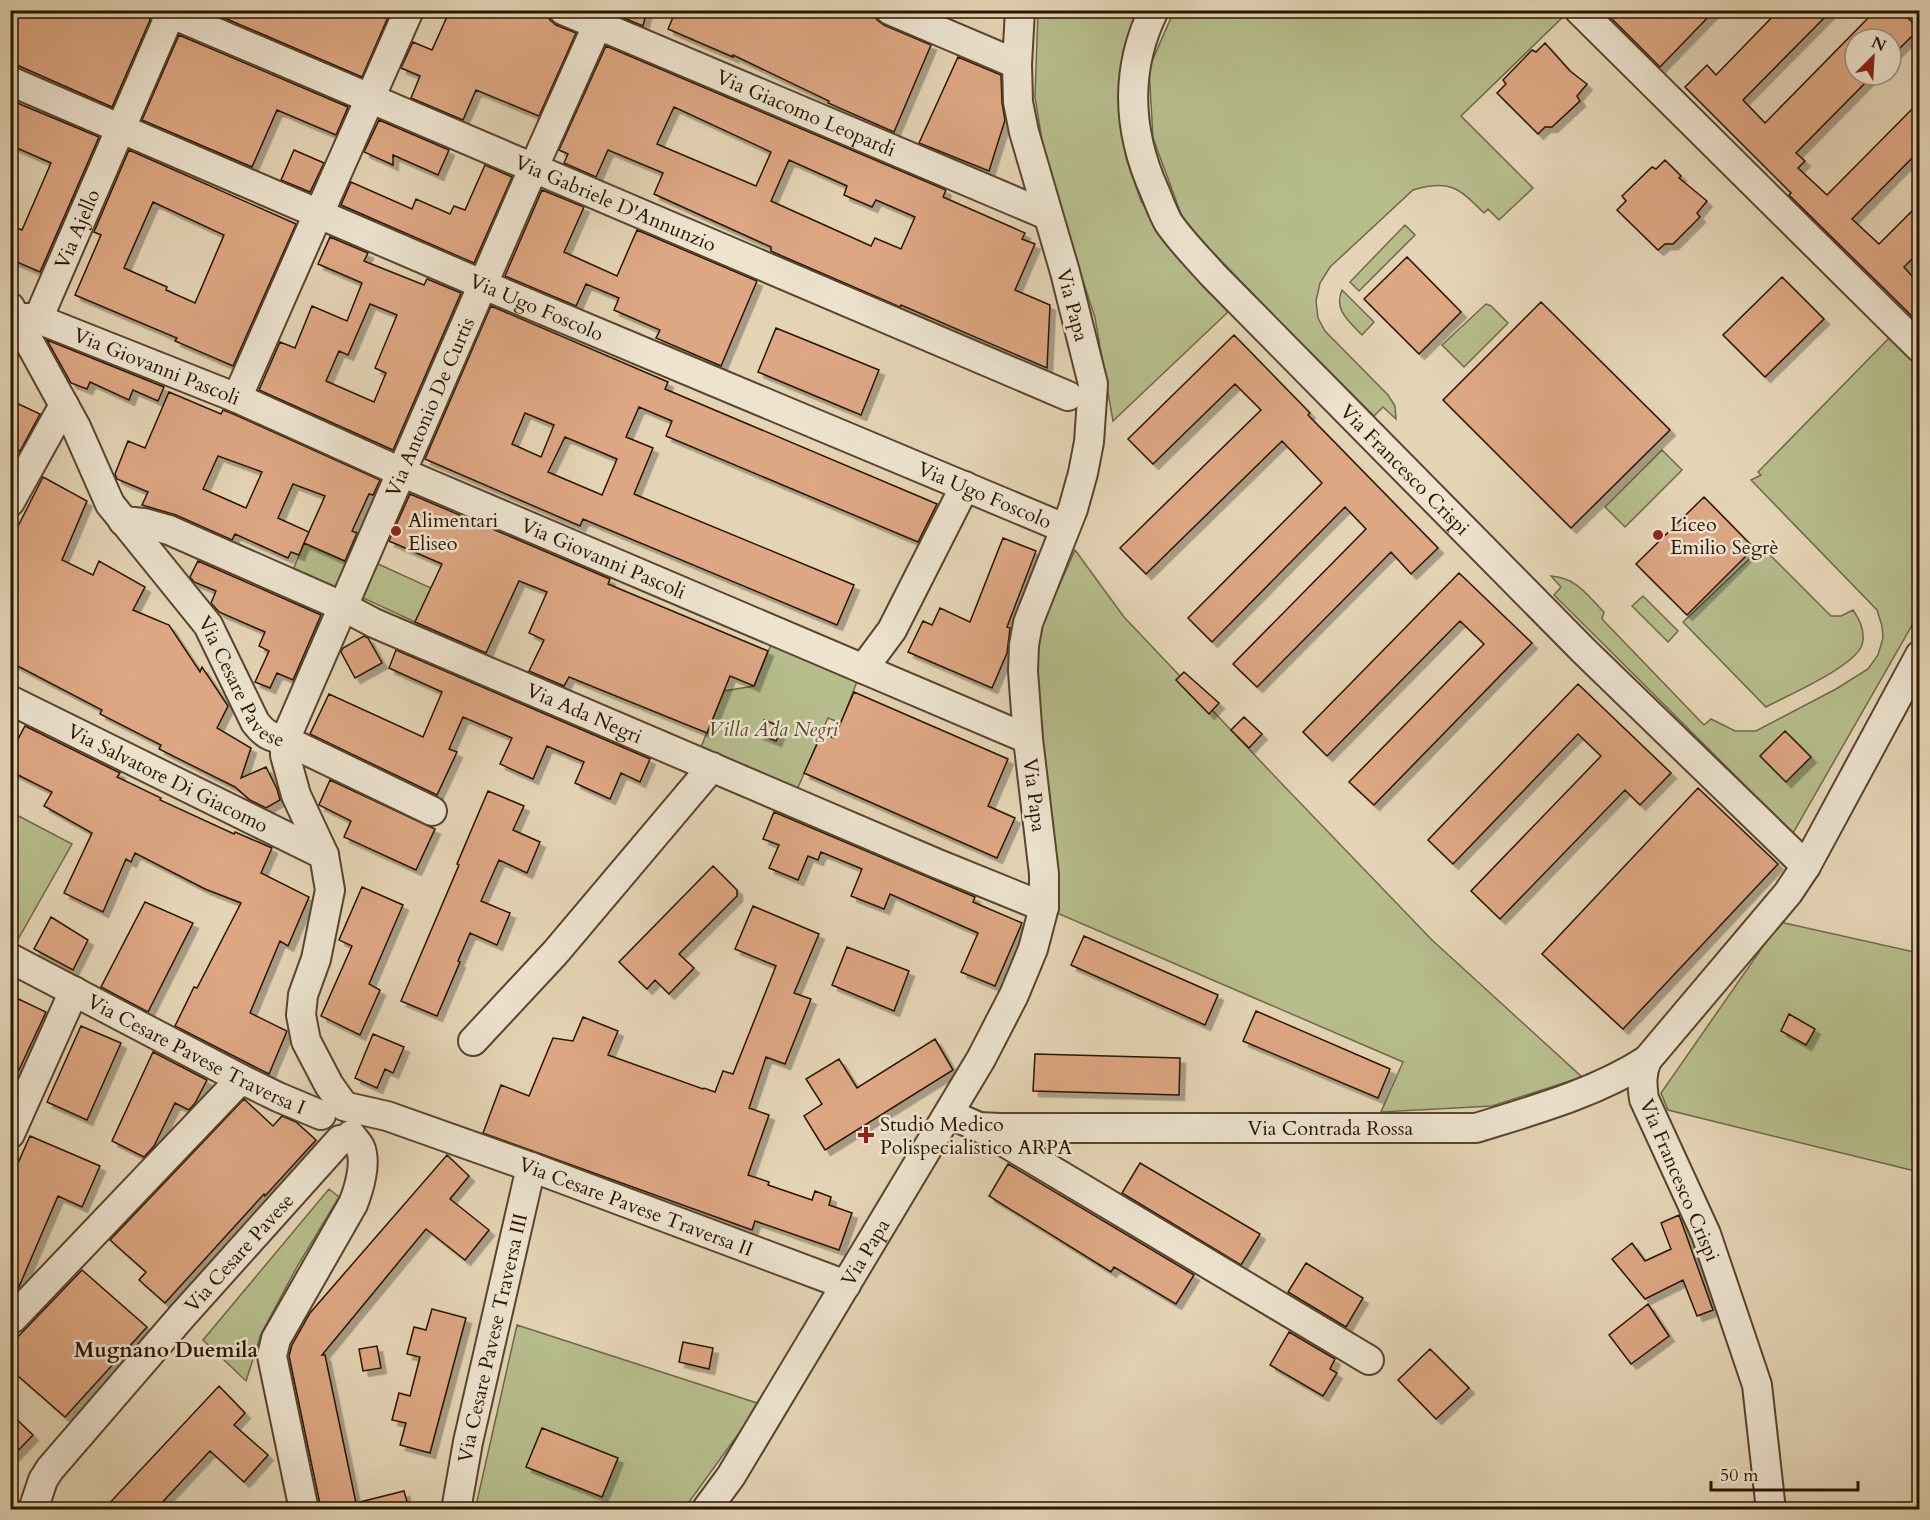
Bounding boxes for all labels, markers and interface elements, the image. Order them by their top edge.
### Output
north arrow [1843,27,1903,87]
text: N [1868,31,1890,57]
street label: Via Giacomo Leopardi [712,63,900,164]
street label: Via Gabriele D'Annunzio [510,149,720,258]
street label: Via Ajello [48,185,107,273]
street label: Via Papa [1050,266,1095,345]
street label: Via Ugo Foscolo [465,267,608,348]
street label: Via Antonio De Curtis [379,313,481,501]
street label: Via Giovanni Pascoli [69,321,244,412]
street label: Via Francesco Crispi [1334,398,1476,542]
street label: Via Ugo Foscolo [913,455,1056,535]
place label: Alimentari Eliseo [408,507,499,557]
place label: Liceo Emilio Segrè [1670,511,1778,561]
street label: Via Giovanni Pascoli [516,512,690,606]
marker: Alimentari Eliseo [389,524,403,538]
marker: Liceo Emilio Segrè [1651,528,1665,542]
street label: Via Cesare Pavese [192,610,287,753]
street label: Via Ada Negri [522,677,647,750]
park label: Villa Ada Negri [708,716,838,743]
street label: Via Salvatore Di Giacomo [63,717,273,839]
street label: Via Papa [1017,757,1052,834]
street label: Via Cesare Pavese Traversa I [83,988,310,1121]
street label: Via Francesco Crispi [1633,1095,1726,1266]
place label: Studio Medico Polispecialistico ARPA [880,1111,1073,1161]
street label: Via Contrada Rossa [1248,1115,1413,1142]
marker: Studio Medico Polispecialistico ARPA [857,1126,875,1144]
street label: Via Cesare Pavese Traversa II [515,1151,757,1263]
street label: Via Cesare Pavese [179,1188,300,1318]
street label: Via Cesare Pavese Traversa III [452,1211,534,1465]
street label: Via Papa [835,1214,896,1291]
district label: Mugnano Duemila [74,1336,258,1365]
scale bar [1711,1454,1858,1492]
text: 50 m [1720,1463,1759,1488]

